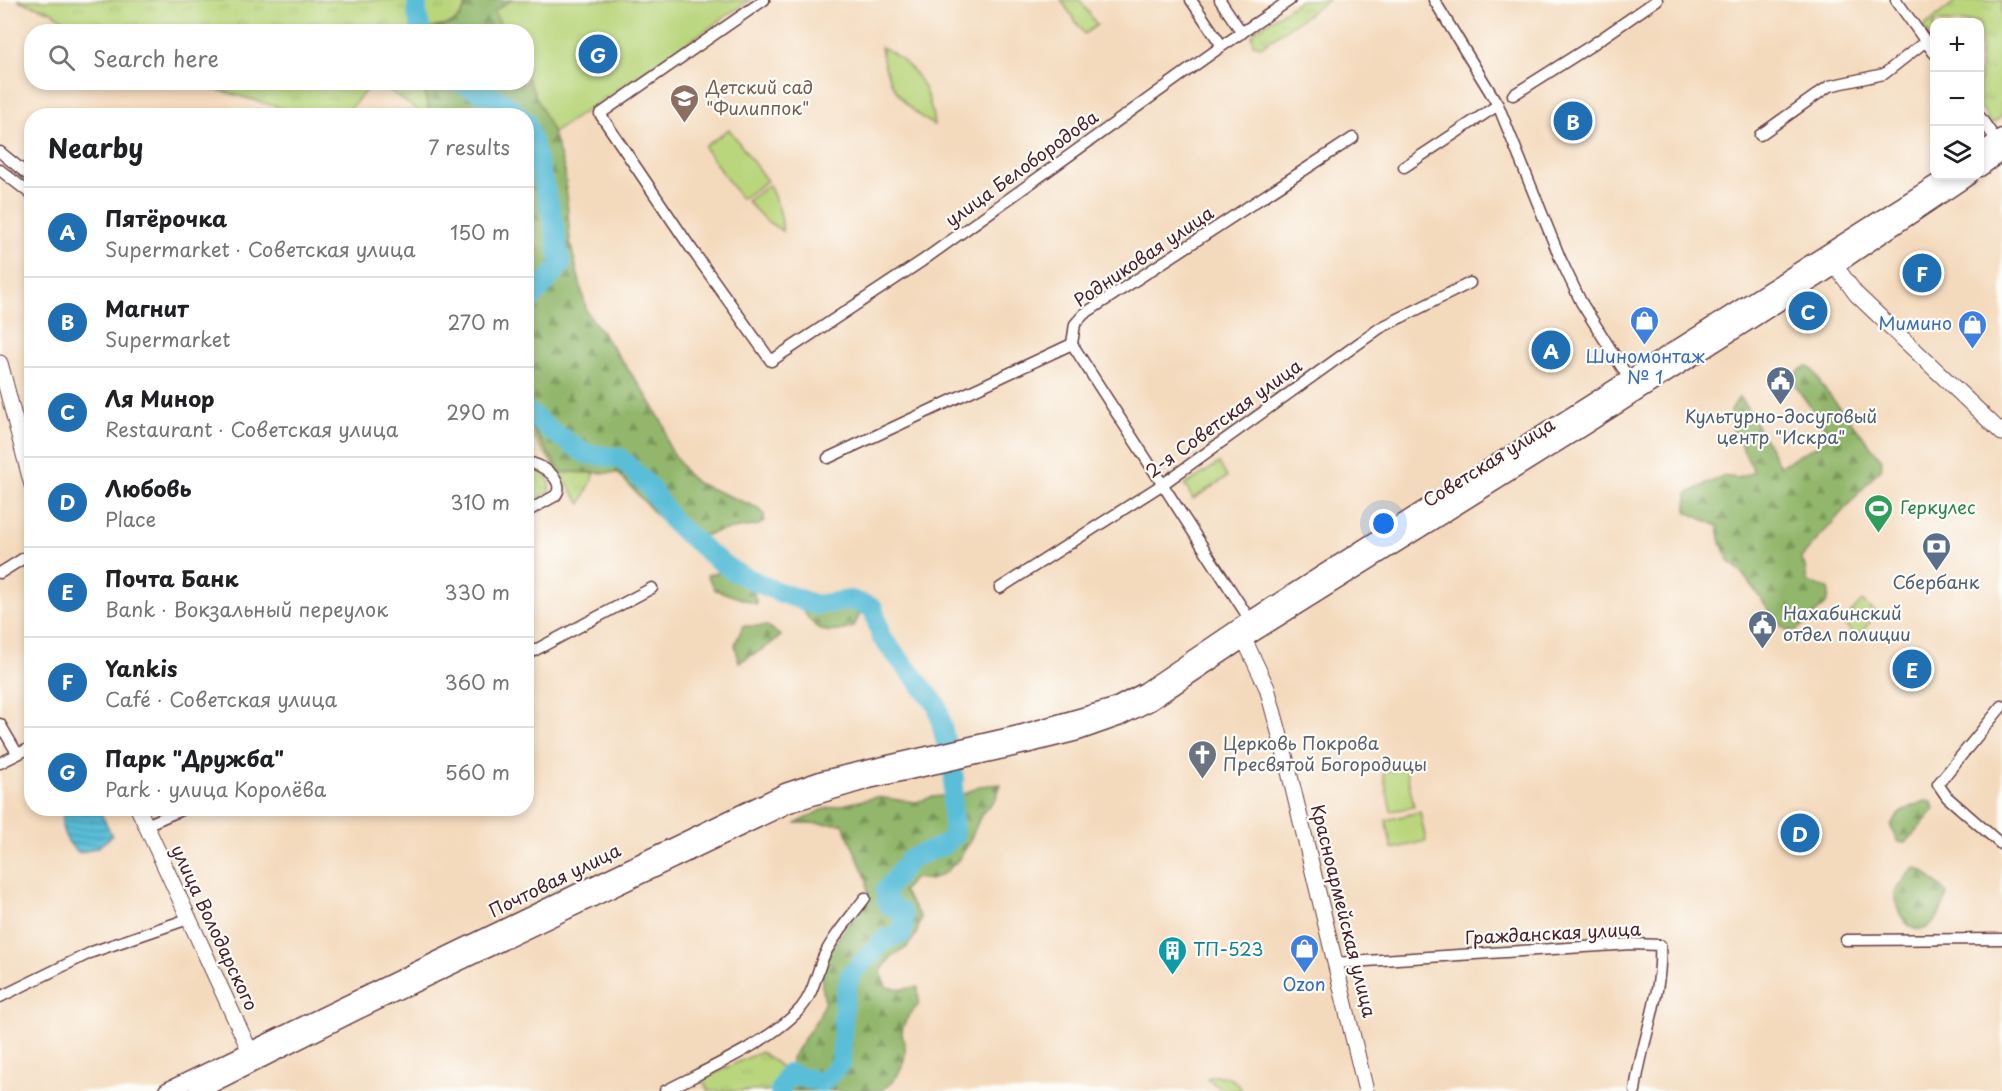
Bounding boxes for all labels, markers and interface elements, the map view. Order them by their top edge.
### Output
map controls [1930,18,1984,180]
button: + [1930,18,1984,72]
search box [24,24,534,90]
pin: G [578,32,618,76]
icon: search [45,41,78,74]
text: Search here [93,41,219,74]
button: − [1930,72,1984,126]
place label: Детский сад "Филиппок" [705,73,813,121]
school or university icon: Детский сад "Филиппок" [669,82,701,124]
pin: B [1554,98,1592,144]
street label: улица Белобородова [939,102,1104,233]
button: layers [1930,126,1984,180]
text: Nearby [48,128,143,167]
text: 7 results [428,132,510,162]
street label: Родниковая улица [1068,198,1219,313]
text: Пятёрочка [105,201,227,234]
text: A [60,217,75,247]
text: 150 m [450,217,510,247]
text: Supermarket · Советская улица [105,234,416,264]
pin: F [1902,250,1942,296]
pin: C [1788,288,1828,334]
text: Магнит [105,291,189,324]
shop icon: Шиномонтаж № 1 [1629,304,1661,346]
text: B [61,307,74,337]
text: 270 m [447,307,510,337]
shop icon: Мимино [1957,308,1989,350]
place label: Мимино [1878,309,1952,336]
text: Supermarket [105,324,231,354]
pin: A [1532,328,1570,372]
place label: Шиномонтаж № 1 [1585,342,1706,390]
street label: 2-я Советская улица [1139,351,1307,484]
public building icon: Культурно-досуговый центр "Искра" [1765,364,1797,406]
text: Ля Минор [105,381,215,414]
text: C [60,397,75,427]
text: 290 m [446,397,510,427]
place label: Культурно-досуговый центр "Искра" [1685,402,1877,450]
street label: Советская улица [1417,410,1560,513]
text: Restaurant · Советская улица [105,414,398,444]
text: Любовь [105,471,192,504]
text: D [60,487,75,517]
text: 310 m [450,487,510,517]
sports icon: Геркулес [1863,492,1895,534]
place label: Геркулес [1900,493,1976,520]
text: Place [105,504,156,534]
your location [1369,509,1398,538]
bank icon: Сбербанк [1920,530,1952,572]
text: Почта Банк [105,561,238,594]
place label: Сбербанк [1893,568,1980,595]
text: E [61,577,74,607]
text: 330 m [444,577,510,607]
text: Bank · Вокзальный переулок [105,594,388,624]
place label: Нахабинский отдел полиции [1783,599,1911,647]
public building icon: Нахабинский отдел полиции [1746,608,1778,650]
pin: E [1892,646,1932,692]
text: Yankis [105,651,177,684]
text: F [62,667,73,697]
text: 360 m [444,667,510,697]
text: Café · Советская улица [105,684,337,714]
place label: Церковь Покрова Пресвятой Богородицы [1223,729,1427,777]
church icon: Церковь Покрова Пресвятой Богородицы [1186,738,1218,780]
text: Парк "Дружба" [105,741,284,774]
text: G [59,757,76,787]
text: 560 m [445,757,510,787]
text: Park · улица Королёва [105,774,326,804]
street label: Красноармейская улица [1305,801,1384,1021]
pin: D [1780,810,1820,856]
street label: Почтовая улица [484,836,626,923]
street label: улица Володарского [165,840,266,1015]
street label: Гражданская улица [1464,914,1642,951]
shop icon: Ozon [1288,932,1320,974]
building icon: ТП-523 [1156,934,1188,976]
place label: ТП-523 [1193,935,1263,962]
place label: Ozon [1282,970,1326,997]

